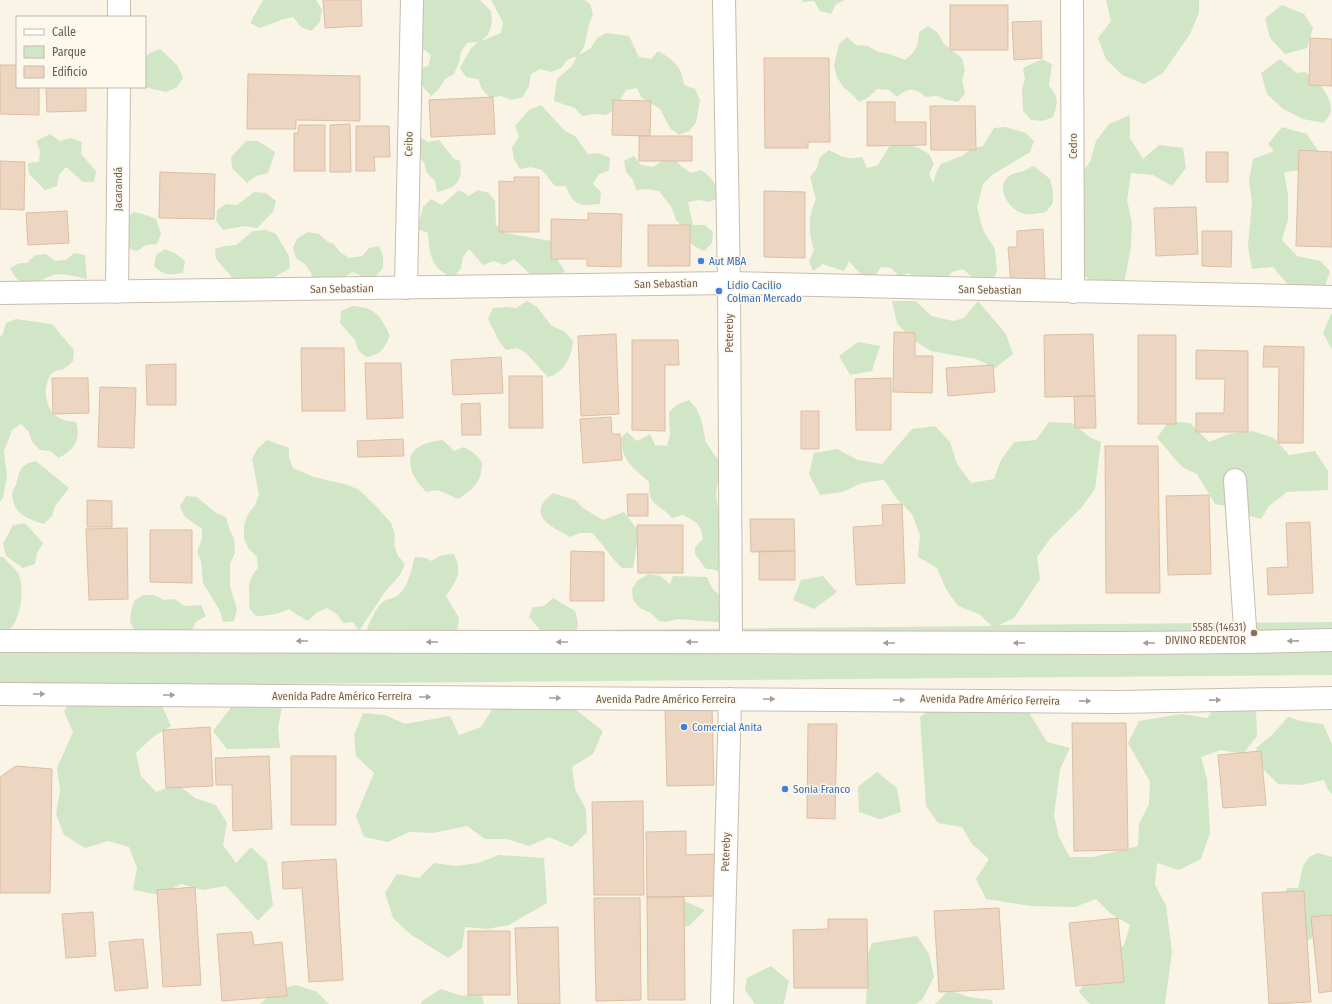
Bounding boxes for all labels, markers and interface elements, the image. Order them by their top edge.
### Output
legend [16,16,146,88]
text: Calle [52,25,76,39]
text: Parque [52,45,86,59]
text: Edificio [52,65,88,79]
street label: Ceibo [402,131,416,157]
street label: Cedro [1067,133,1080,159]
street label: Jacarandá [112,167,125,211]
place label: Aut MBA [709,255,747,268]
marker: Aut MBA [696,256,706,266]
street label: San Sebastian [634,277,698,291]
place label: Lidio Cacilio Colman Mercado [727,279,802,305]
street label: San Sebastian [310,282,374,296]
street label: San Sebastian [958,283,1022,297]
marker: Lidio Cacilio Colman Mercado [714,286,724,296]
street label: Petereby [723,313,736,353]
place label: 5585 (14631) DIVINO REDENTOR [1165,621,1246,647]
marker: 5585 (14631) DIVINO REDENTOR [1249,628,1259,638]
one-way arrow [295,638,308,644]
one-way arrow [1286,638,1299,644]
one-way arrow [425,639,438,645]
one-way arrow [555,639,568,645]
one-way arrow [685,639,698,645]
one-way arrow [882,640,895,646]
one-way arrow [1012,640,1025,646]
one-way arrow [1142,640,1155,646]
street label: Avenida Padre Américo Ferreira [272,690,412,703]
one-way arrow [33,691,46,697]
one-way arrow [163,692,176,698]
street label: Avenida Padre Américo Ferreira [920,692,1060,708]
street label: Avenida Padre Américo Ferreira [596,693,736,706]
one-way arrow [419,694,432,700]
one-way arrow [549,695,562,701]
one-way arrow [763,696,775,703]
one-way arrow [893,697,906,703]
one-way arrow [1209,697,1222,703]
one-way arrow [1079,698,1092,704]
place label: Comercial Anita [692,721,762,734]
marker: Comercial Anita [679,722,689,732]
place label: Sonia Franco [793,783,850,796]
marker: Sonia Franco [780,784,790,794]
street label: Petereby [719,832,733,872]

